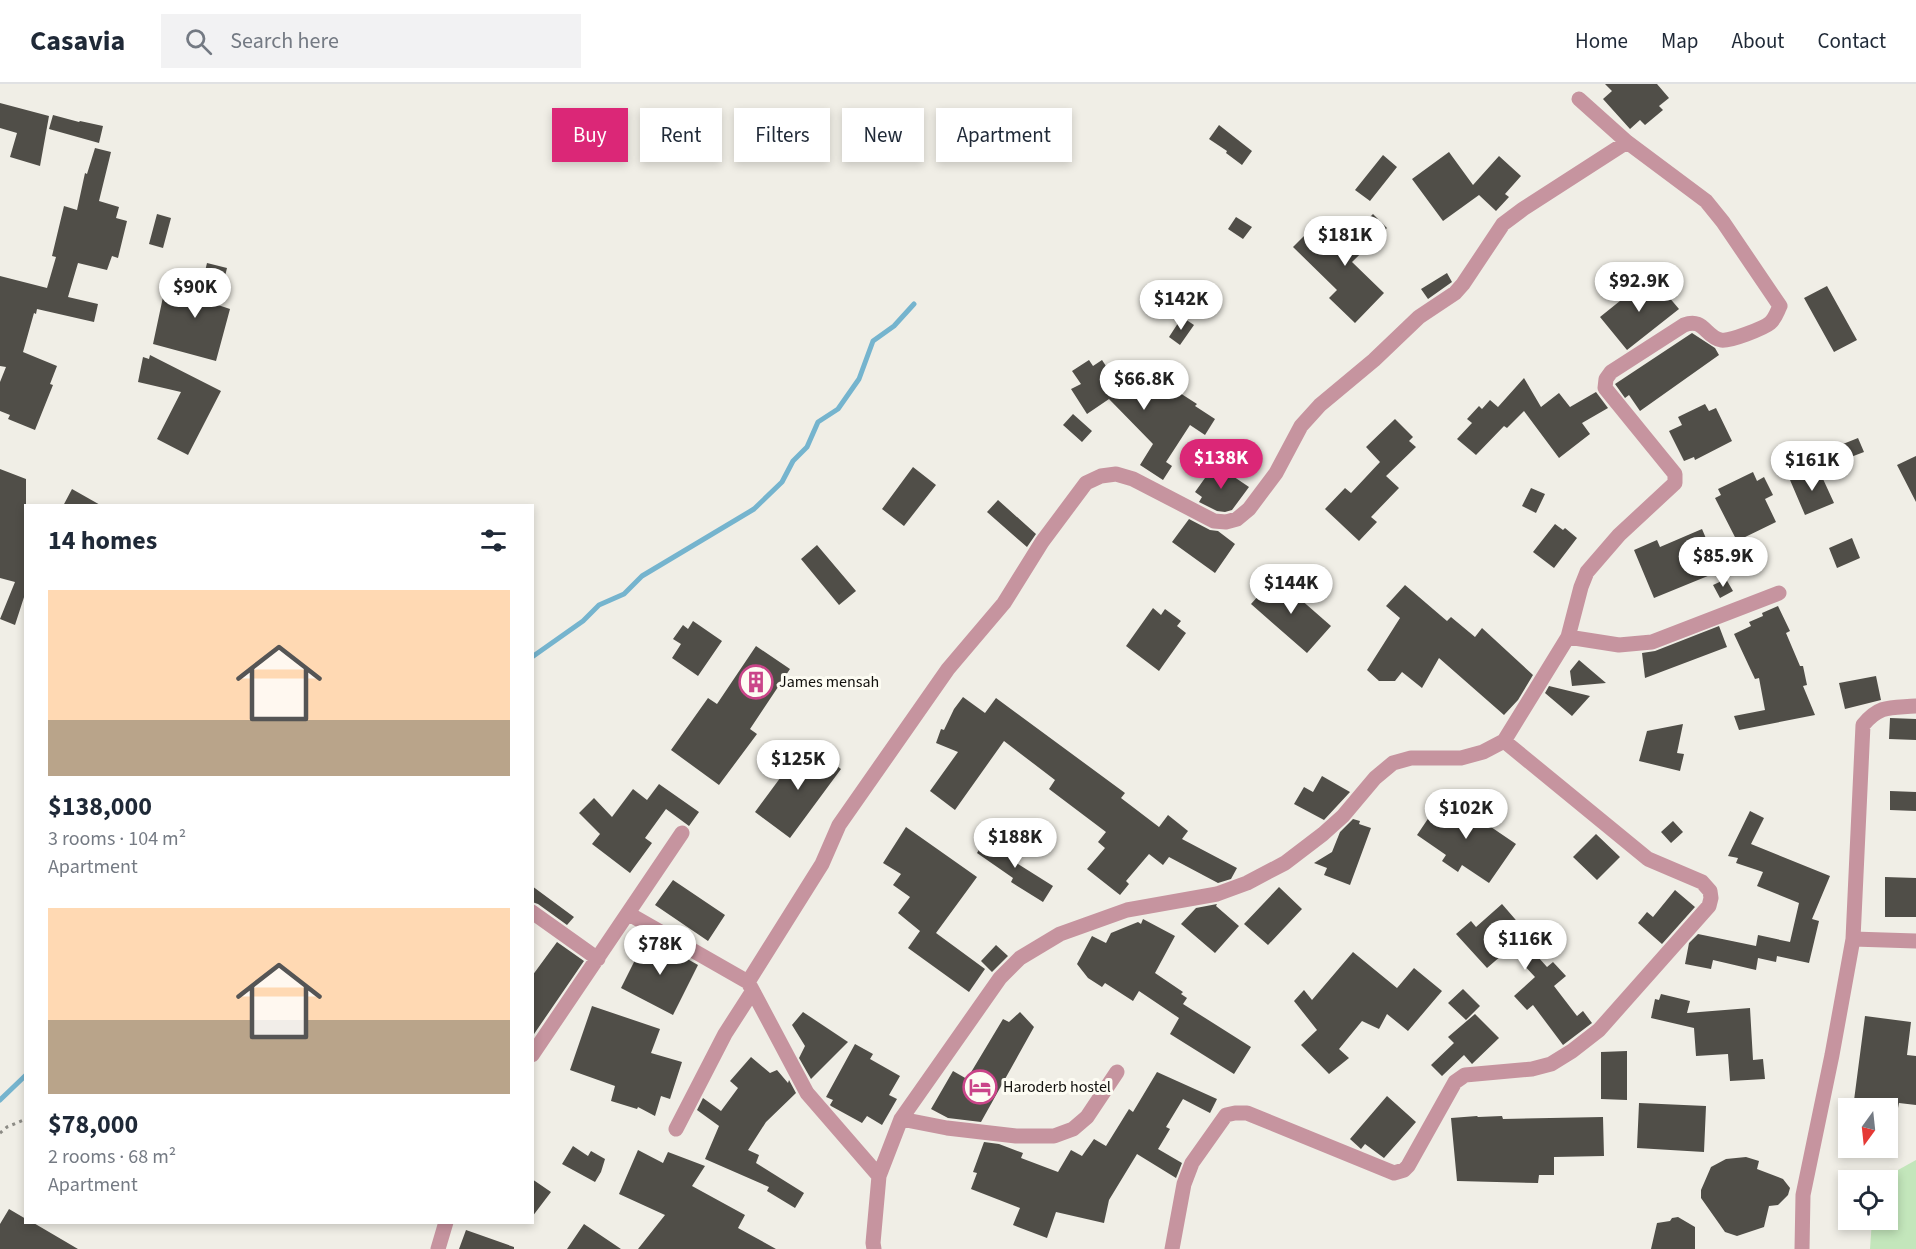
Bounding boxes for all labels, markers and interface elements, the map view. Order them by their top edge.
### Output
search box [161,14,581,68]
text: Casavia [30,21,125,61]
icon: search [182,25,215,58]
text: Search here [230,25,339,57]
text: Home [1575,26,1628,56]
text: Map [1661,26,1699,56]
text: About [1732,26,1784,56]
text: Contact [1817,26,1886,56]
chip: Buy [552,108,628,162]
chip: Rent [640,108,722,162]
chip: Filters [734,108,830,162]
chip: New [842,108,924,162]
chip: Apartment [936,108,1072,162]
pin: $181K [1303,216,1387,267]
text: $181K [1318,221,1372,249]
pin: $92.9K [1590,262,1688,313]
text: $92.9K [1609,267,1669,295]
pin: $90K [159,268,231,319]
text: $90K [173,273,217,301]
pin: $142K [1139,280,1223,331]
text: $142K [1154,285,1208,313]
pin: $66.8K [1095,360,1193,411]
text: $66.8K [1114,365,1174,393]
pin: $138K [1179,439,1263,490]
pin: $161K [1770,441,1854,492]
text: $138K [1194,444,1248,472]
text: $161K [1785,446,1839,474]
text: 14 homes [48,522,157,559]
icon: filters [477,524,510,557]
pin: $85.9K [1674,537,1772,588]
text: $85.9K [1693,542,1753,570]
pin: $144K [1249,564,1333,615]
text: $144K [1264,569,1318,597]
icon: home [225,629,333,737]
building icon: James mensah [738,664,774,700]
place label: James mensah [779,671,879,693]
pin: $125K [756,740,840,791]
text: $125K [771,745,825,773]
text: $138,000 [48,788,152,825]
pin: $102K [1424,789,1508,840]
text: $102K [1439,794,1493,822]
pin: $188K [973,818,1057,869]
text: $188K [988,823,1042,851]
text: 3 rooms · 104 m² [48,825,186,853]
text: Apartment [48,853,138,881]
pin: $116K [1483,920,1567,971]
pin: $78K [624,925,696,976]
text: $116K [1498,925,1552,953]
text: $78K [638,930,682,958]
icon: home [225,947,333,1055]
hotel icon: Haroderb hostel [962,1069,998,1105]
place label: Haroderb hostel [1003,1076,1111,1098]
north arrow [1838,1098,1898,1158]
map controls [1838,1098,1898,1230]
text: $78,000 [48,1106,138,1143]
text: 2 rooms · 68 m² [48,1143,176,1171]
button: locate [1838,1170,1898,1230]
text: Apartment [48,1171,138,1199]

